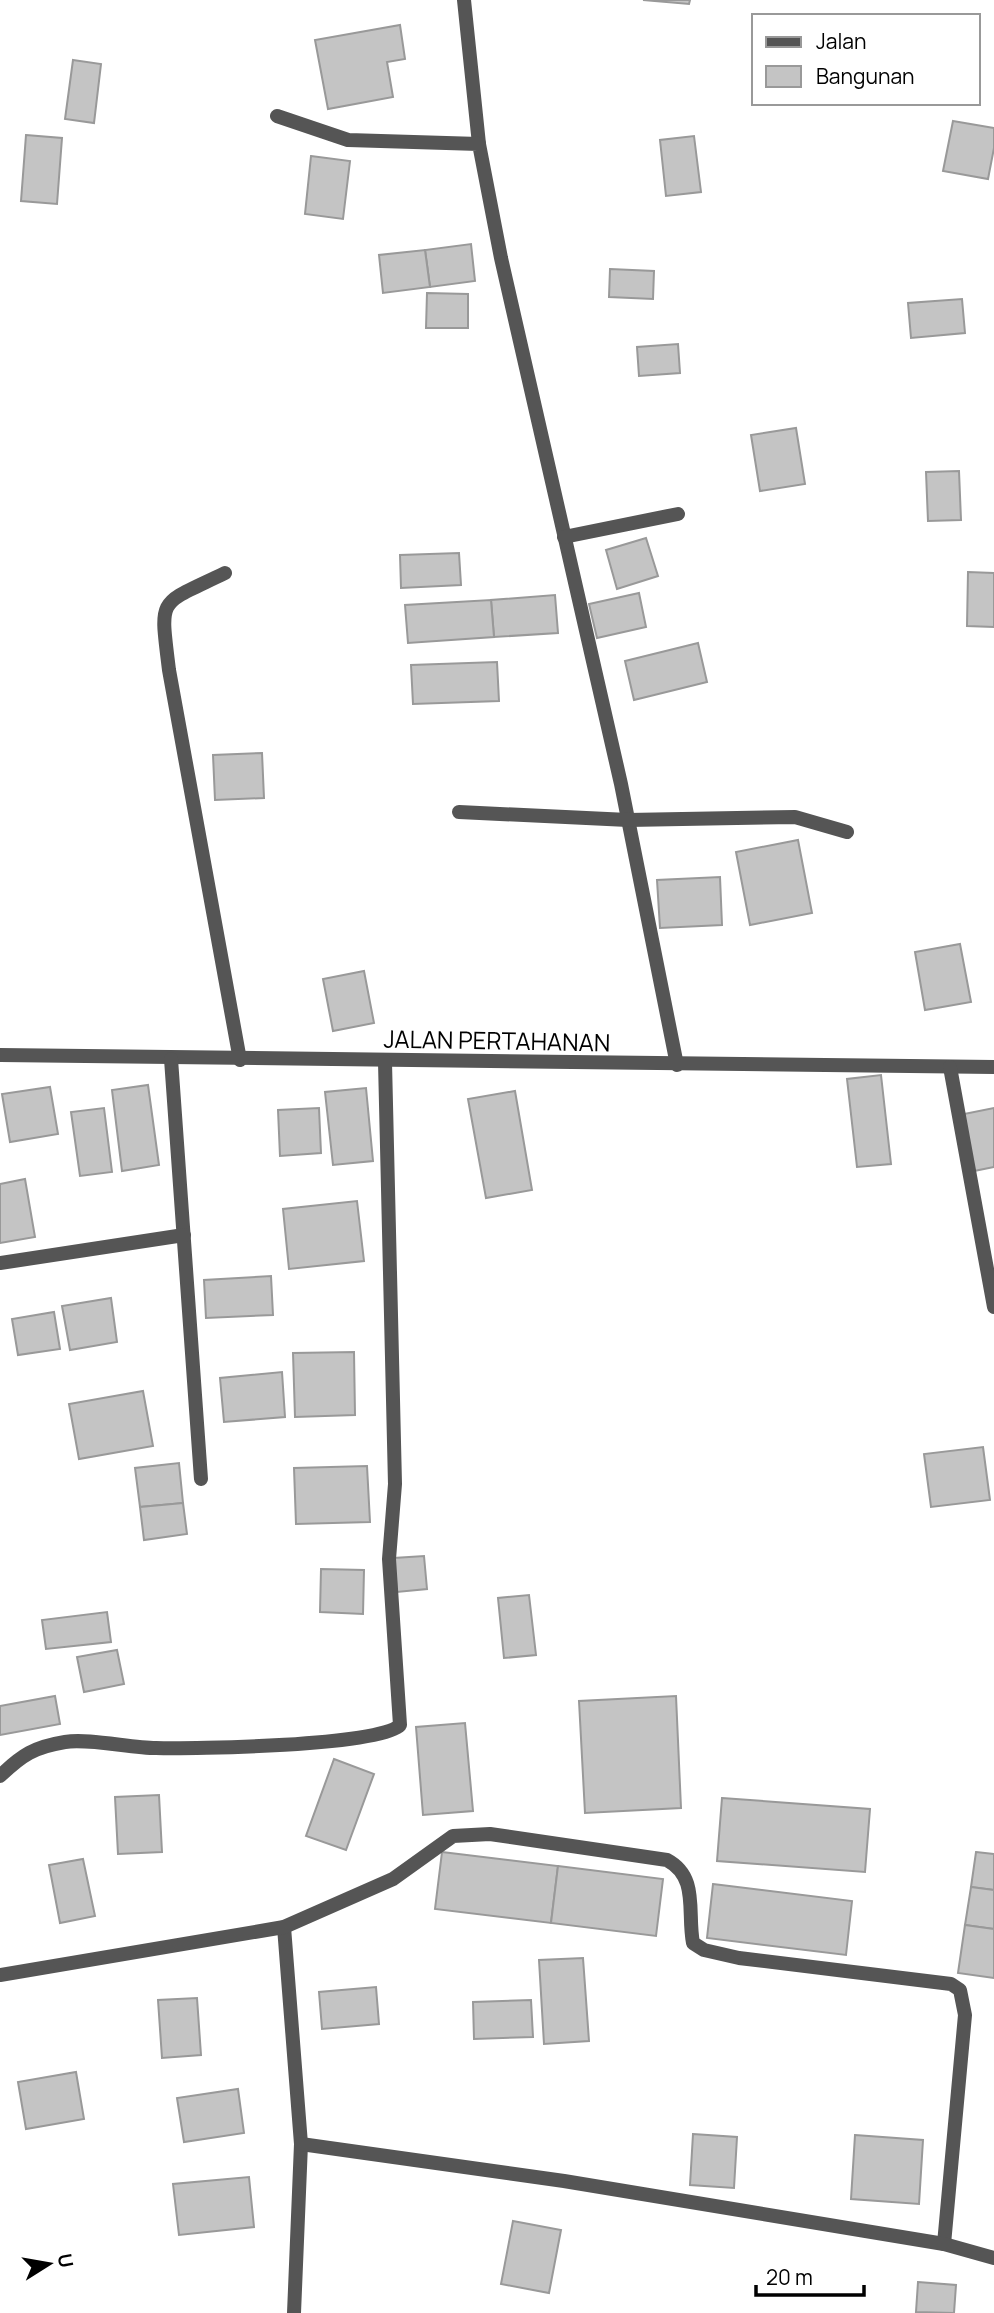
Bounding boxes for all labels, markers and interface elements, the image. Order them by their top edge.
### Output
legend [752,14,980,105]
text: Jalan [816,27,866,55]
text: Bangunan [816,62,915,90]
street label: JALAN PERTAHANAN [383,1022,611,1058]
north arrow [14,2229,84,2299]
text: U [52,2252,80,2270]
scale bar [756,2254,864,2298]
text: 20 m [766,2263,813,2291]

